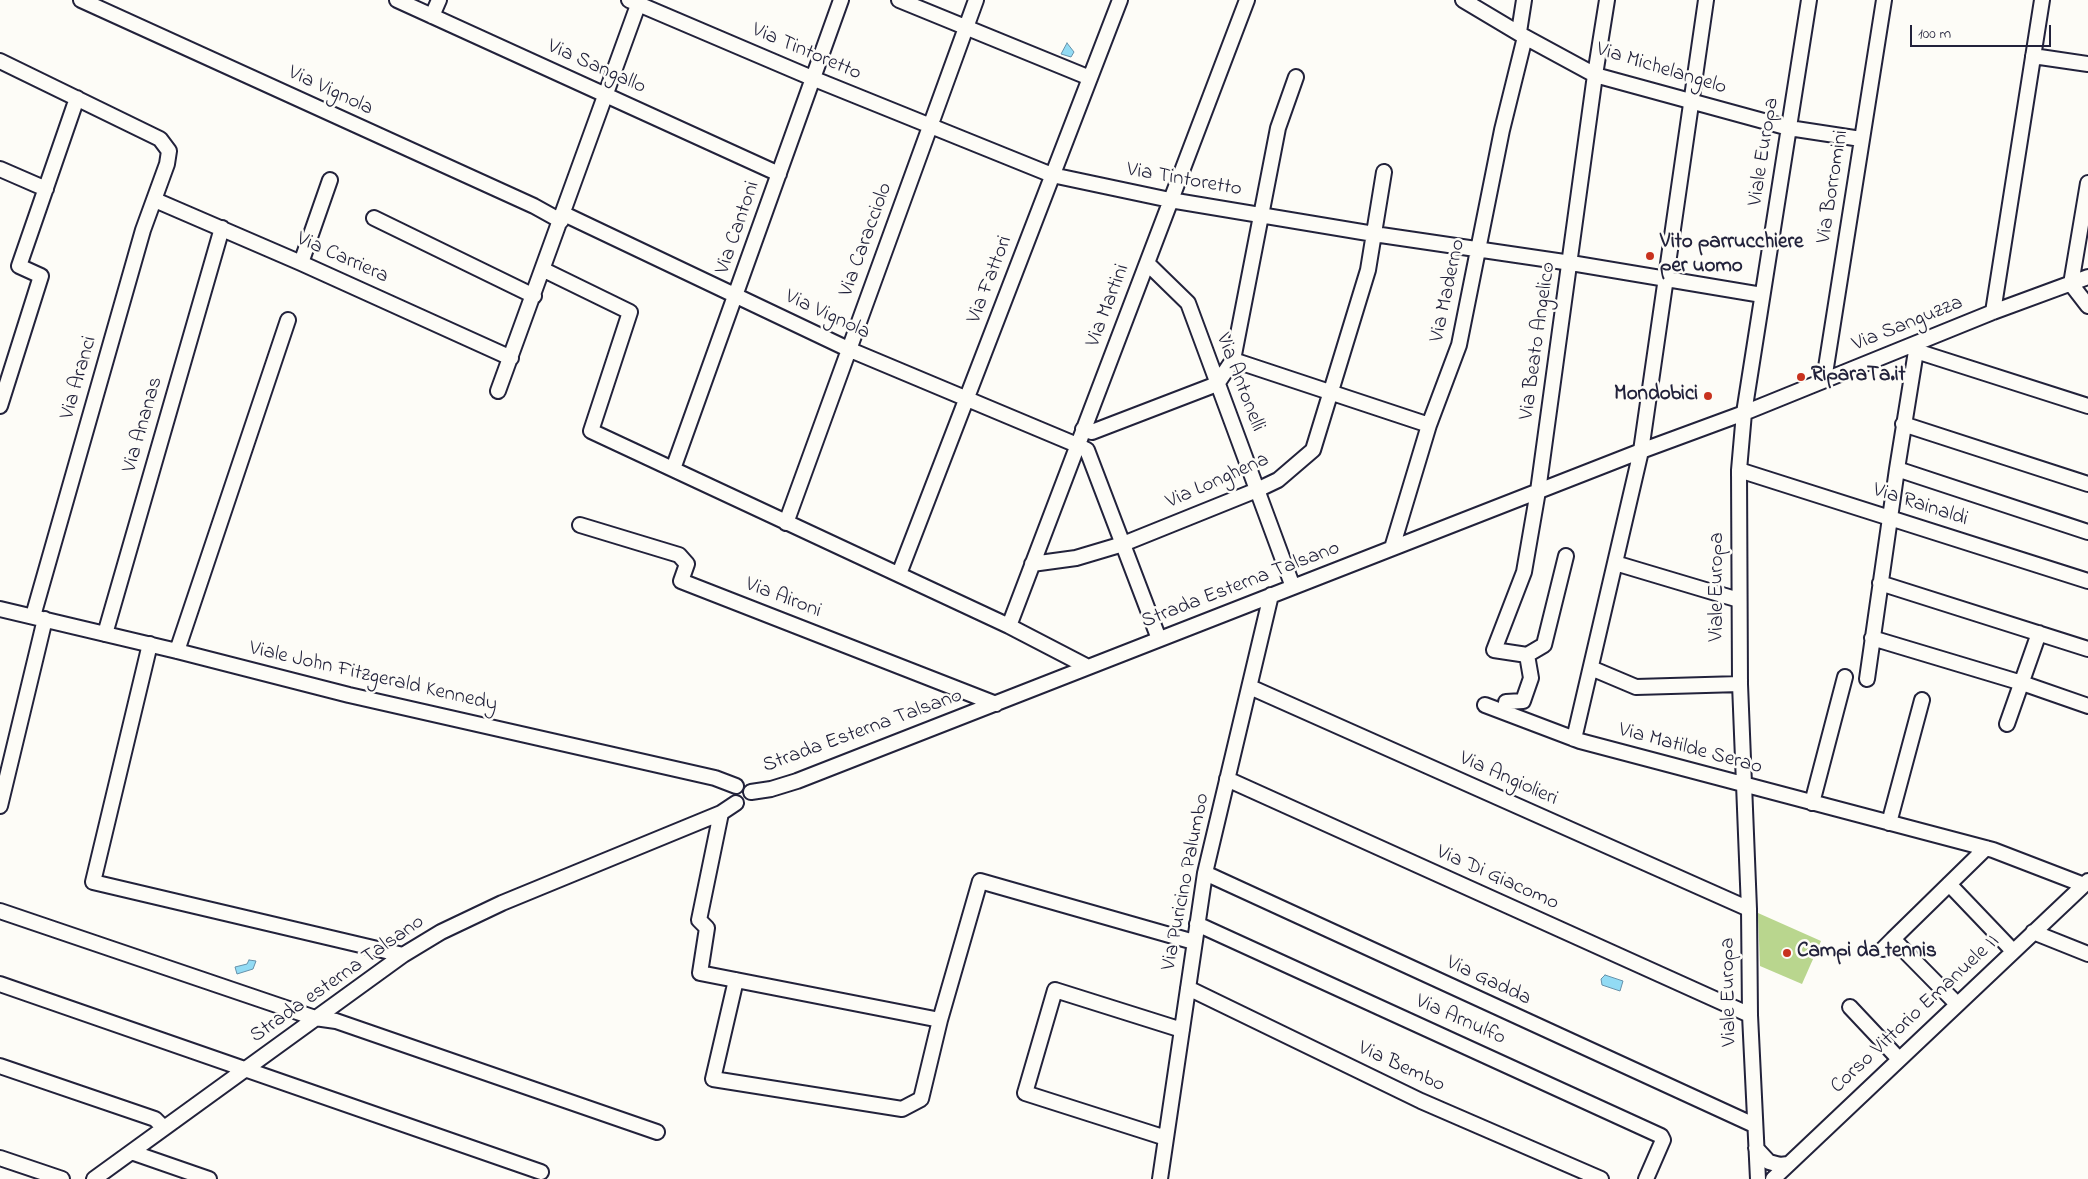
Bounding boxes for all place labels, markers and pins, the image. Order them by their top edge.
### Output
place label: Vito parrucchiere per uomo [1660,231,1803,281]
marker: Vito parrucchiere per uomo [1644,250,1656,262]
place label: RiparaTa.it [1811,364,1905,390]
marker: RiparaTa.it [1795,371,1807,383]
place label: Mondobici [1614,383,1698,409]
marker: Mondobici [1702,390,1714,402]
place label: Campi da tennis [1797,940,1937,966]
marker: Campi da tennis [1781,947,1793,959]

